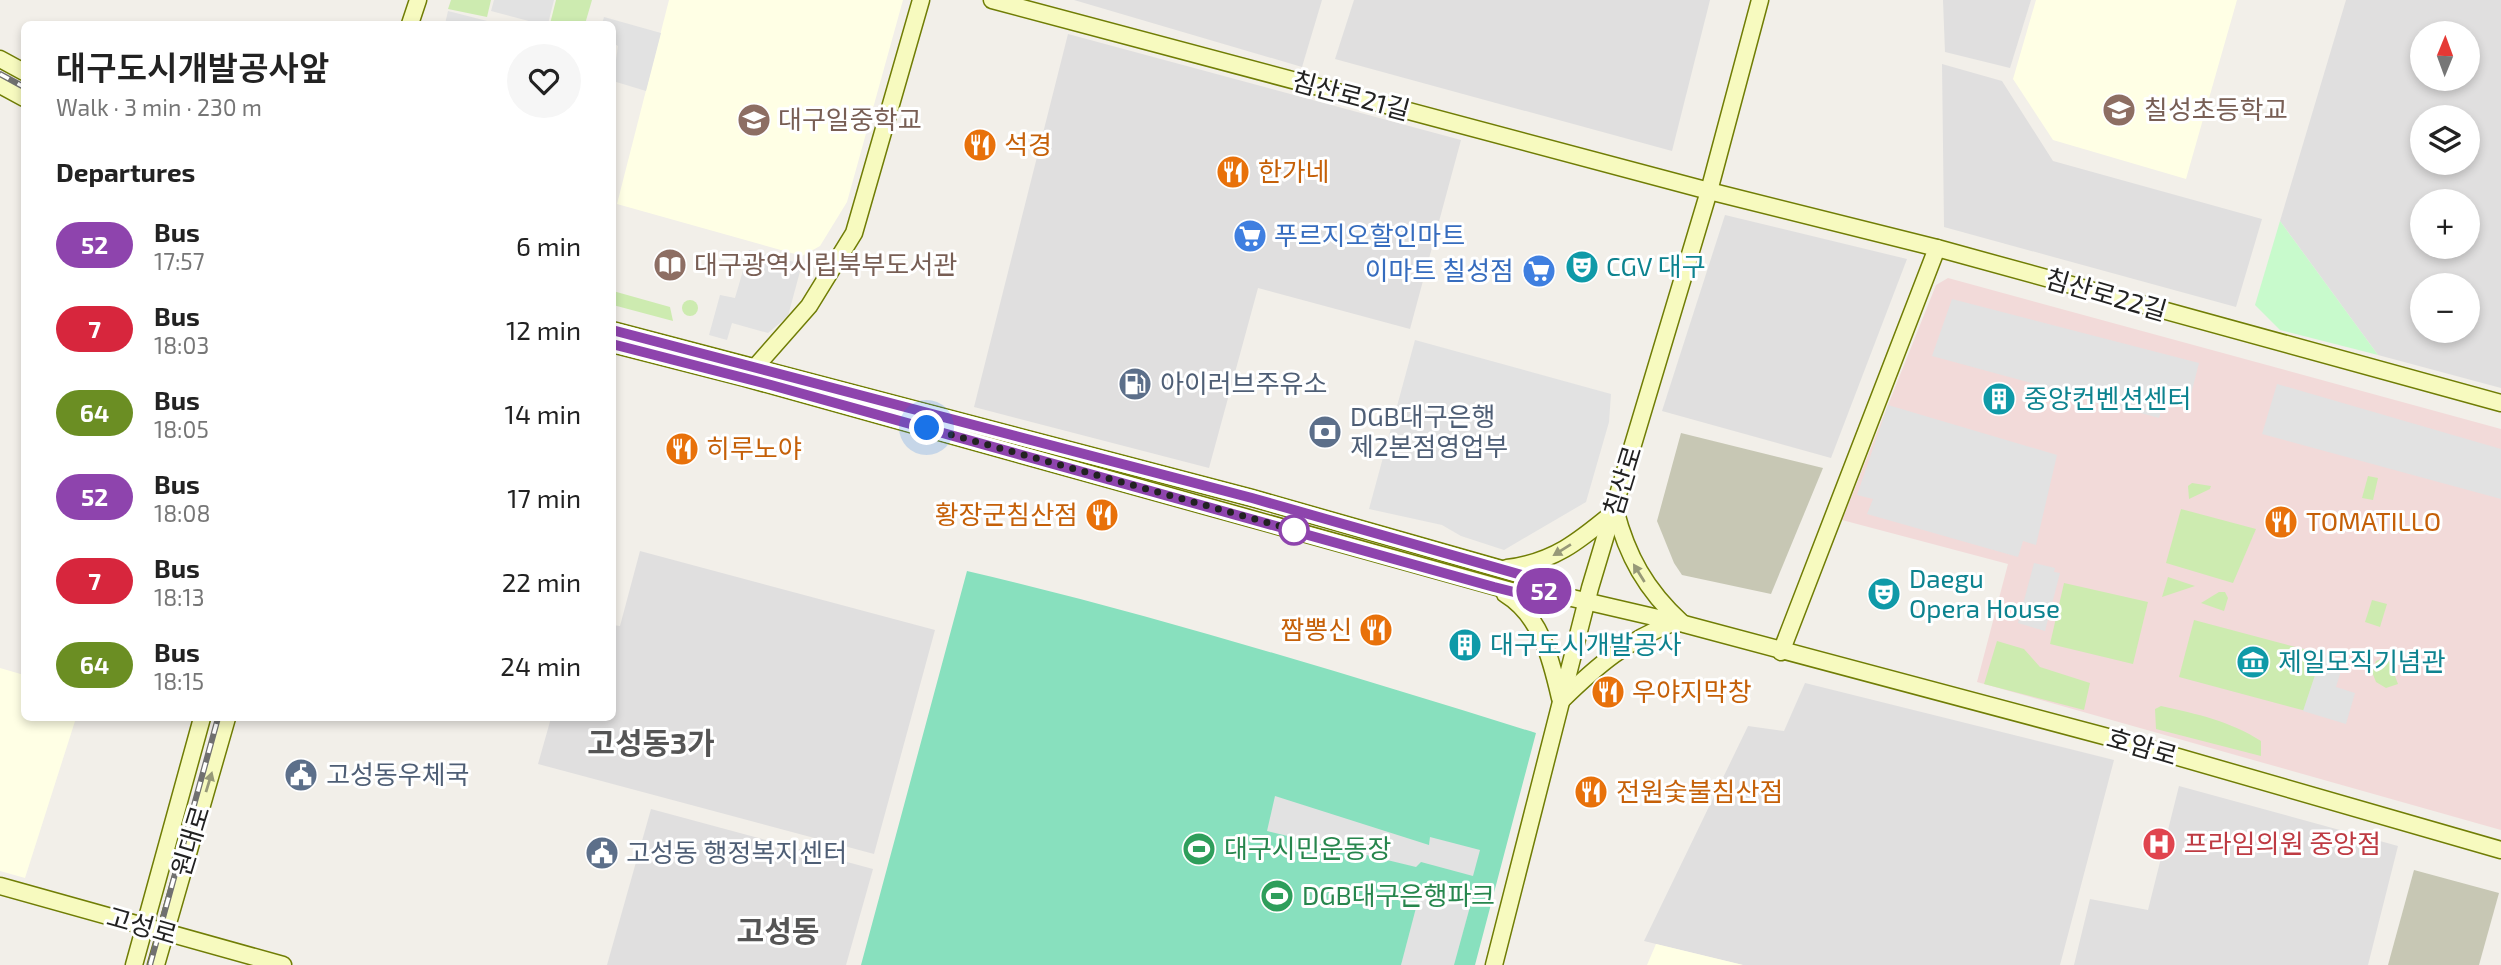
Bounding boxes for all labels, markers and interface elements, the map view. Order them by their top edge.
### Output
north arrow [2410,21,2480,91]
map controls [2410,21,2480,343]
button: heart [507,44,581,118]
text: 대구도시개발공사앞 [56,47,329,87]
street label: 침산로21길 [1289,64,1414,125]
school or university icon: 칠성초등학교 [2100,91,2138,129]
text: Walk · 3 min · 230 m [56,93,262,121]
place label: 칠성초등학교 [2144,93,2288,124]
school or university icon: 대구일중학교 [735,101,773,139]
place label: 대구일중학교 [778,103,922,134]
button: layers [2410,105,2480,175]
restaurant icon: 석경 [961,126,999,164]
place label: 석경 [1004,128,1052,159]
restaurant icon: 한가네 [1214,153,1252,191]
place label: 한가네 [1258,155,1330,186]
text: Departures [56,156,195,187]
button: + [2410,189,2480,259]
text: Bus [154,216,200,247]
supermarket icon: 푸르지오할인마트 [1231,217,1269,255]
place label: 푸르지오할인마트 [1274,219,1465,250]
text: 52 [81,230,108,259]
text: 6 min [516,230,581,261]
library icon: 대구광역시립북부도서관 [651,246,689,284]
text: 17:57 [154,247,204,275]
place label: 대구광역시립북부도서관 [694,248,957,279]
theatre icon: CGV 대구 [1563,248,1601,286]
place label: CGV 대구 [1606,250,1706,281]
supermarket icon: 이마트 칠성점 [1520,252,1558,290]
place label: 이마트 칠성점 [1365,254,1514,285]
street label: 침산로22길 [2042,261,2171,326]
button: − [2410,273,2480,343]
text: Bus [154,300,200,331]
text: 7 [88,314,101,343]
text: 12 min [506,314,581,345]
text: 18:03 [154,331,209,359]
fuel station icon: 아이러브주유소 [1116,365,1154,403]
place label: 아이러브주유소 [1160,367,1327,398]
building icon: 중앙컨벤션센터 [1980,380,2018,418]
place label: 중앙컨벤션센터 [2024,382,2191,413]
text: Bus [154,384,200,415]
text: 64 [80,398,109,427]
text: 14 min [505,398,581,429]
place label: DGB대구은행 제2본점영업부 [1350,400,1508,461]
your location [909,410,944,445]
bank icon: DGB대구은행 제2본점영업부 [1306,413,1344,451]
text: 18:05 [154,415,209,443]
restaurant icon: 히루노야 [663,430,701,468]
place label: 히루노야 [706,432,802,463]
street label: 침산로 [1596,442,1647,519]
text: Bus [154,468,200,499]
text: 52 [81,482,108,511]
text: 17 min [507,482,581,513]
restaurant icon: 황장군침산점 [1083,496,1121,534]
place label: 황장군침산점 [934,498,1078,529]
text: 18:08 [154,499,210,527]
restaurant icon: TOMATILLO [2262,503,2300,541]
place label: TOMATILLO [2306,505,2441,536]
unlabelled marker [1279,515,1309,545]
one-way arrow [1553,544,1572,557]
text: Bus [154,552,200,583]
place label: Daegu Opera House [1909,562,2060,623]
one-way arrow [1633,564,1646,583]
text: 7 [88,566,101,595]
text: 22 min [502,566,581,597]
line badge: 52 [1512,568,1576,614]
theatre icon: Daegu Opera House [1865,575,1903,613]
text: 52 [1530,576,1558,605]
text: 18:13 [154,583,205,611]
restaurant icon: 짬뽕신 [1357,611,1395,649]
place label: 짬뽕신 [1280,613,1352,644]
building icon: 대구도시개발공사 [1446,626,1484,664]
place label: 대구도시개발공사 [1490,628,1681,659]
text: Bus [154,636,200,667]
museum icon: 제일모직기념관 [2234,643,2272,681]
place label: 제일모직기념관 [2278,645,2446,676]
text: 64 [80,650,109,679]
text: 24 min [500,650,581,681]
text: 18:15 [154,667,204,695]
restaurant icon: 우야지막창 [1589,673,1627,711]
place label: 우야지막창 [1632,675,1752,706]
street label: 호암로 [2104,721,2181,770]
district label: 고성동3가 [587,724,715,760]
public building icon: 고성동우체국 [282,756,320,794]
place label: 고성동우체국 [326,758,470,789]
one-way arrow [204,771,214,792]
restaurant icon: 전원숯불침산점 [1572,773,1610,811]
place label: 전원숯불침산점 [1616,775,1783,806]
street label: 원대로 [164,802,215,879]
hospital icon: 프라임의원 중앙점 [2140,825,2178,863]
place label: 프라임의원 중앙점 [2184,827,2381,858]
sports icon: 대구시민운동장 [1180,830,1218,868]
place label: 대구시민운동장 [1224,832,1391,863]
public building icon: 고성동 행정복지센터 [583,834,621,872]
place label: 고성동 행정복지센터 [626,836,847,867]
sports icon: DGB대구은행파크 [1258,877,1296,915]
place label: DGB대구은행파크 [1302,879,1495,910]
street label: 고성로 [104,900,181,949]
district label: 고성동 [737,912,819,948]

